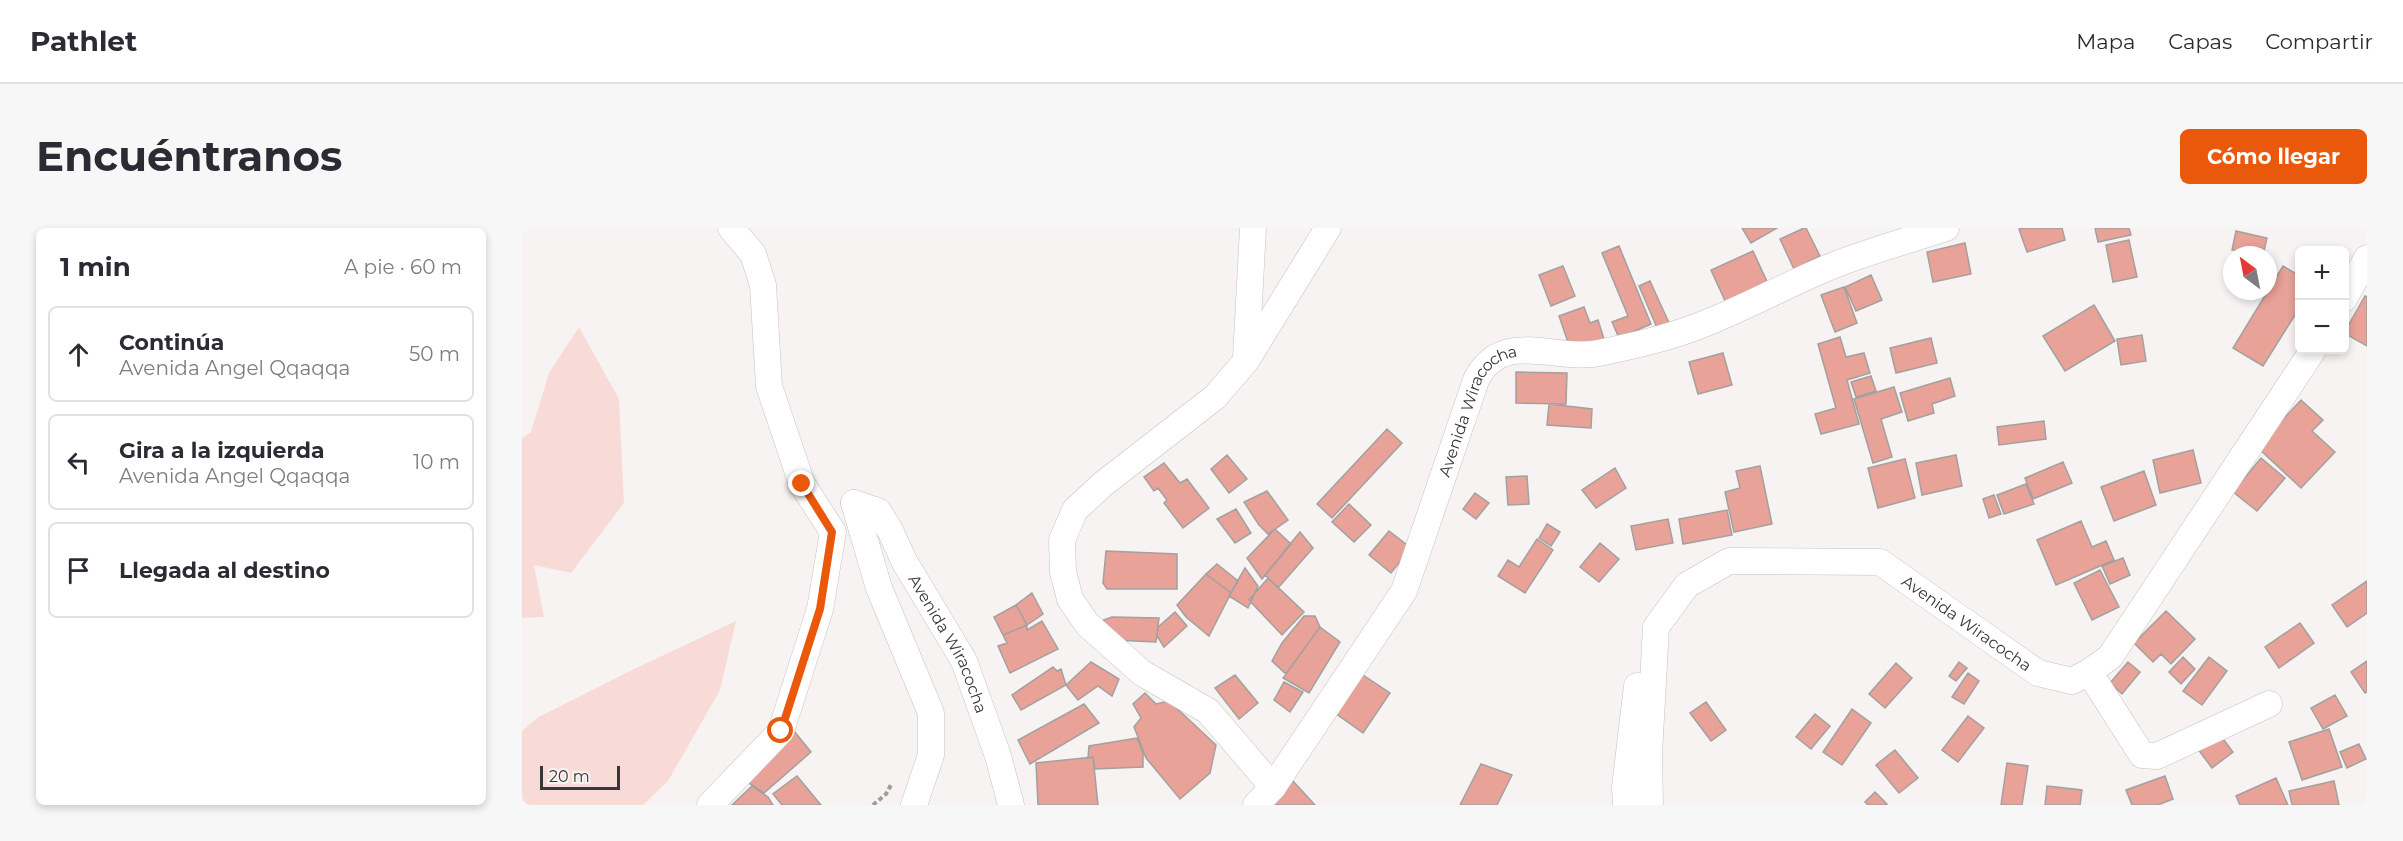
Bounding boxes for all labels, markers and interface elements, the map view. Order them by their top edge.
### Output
text: Pathlet [30,24,137,58]
text: Mapa [2076,29,2135,54]
text: Capas [2168,29,2232,54]
text: Compartir [2265,29,2373,54]
button: Cómo llegar [2180,129,2367,184]
text: Encuéntranos [36,130,342,182]
north arrow [2223,246,2277,300]
map controls [2295,246,2349,354]
button: + [2295,246,2349,300]
text: 1 min [60,251,131,283]
text: A pie · 60 m [344,255,462,279]
button: − [2295,300,2349,354]
text: Continúa [119,329,224,356]
icon: ahead [62,338,95,371]
street label: Avenida Wiracocha [1434,341,1518,479]
text: 50 m [409,342,460,366]
text: Avenida Angel Qqaqqa [119,356,350,380]
text: Gira a la izquierda [119,437,325,464]
icon: left [62,446,95,479]
text: 10 m [413,450,460,474]
text: Avenida Angel Qqaqqa [119,464,350,488]
route end [788,470,814,496]
icon: arrive [62,554,95,587]
text: Llegada al destino [119,557,330,584]
street label: Avenida Wiracocha [905,571,991,716]
street label: Avenida Wiracocha [1898,571,2035,675]
route start [767,717,793,743]
scale bar [540,763,620,790]
text: 20 m [549,767,590,786]

